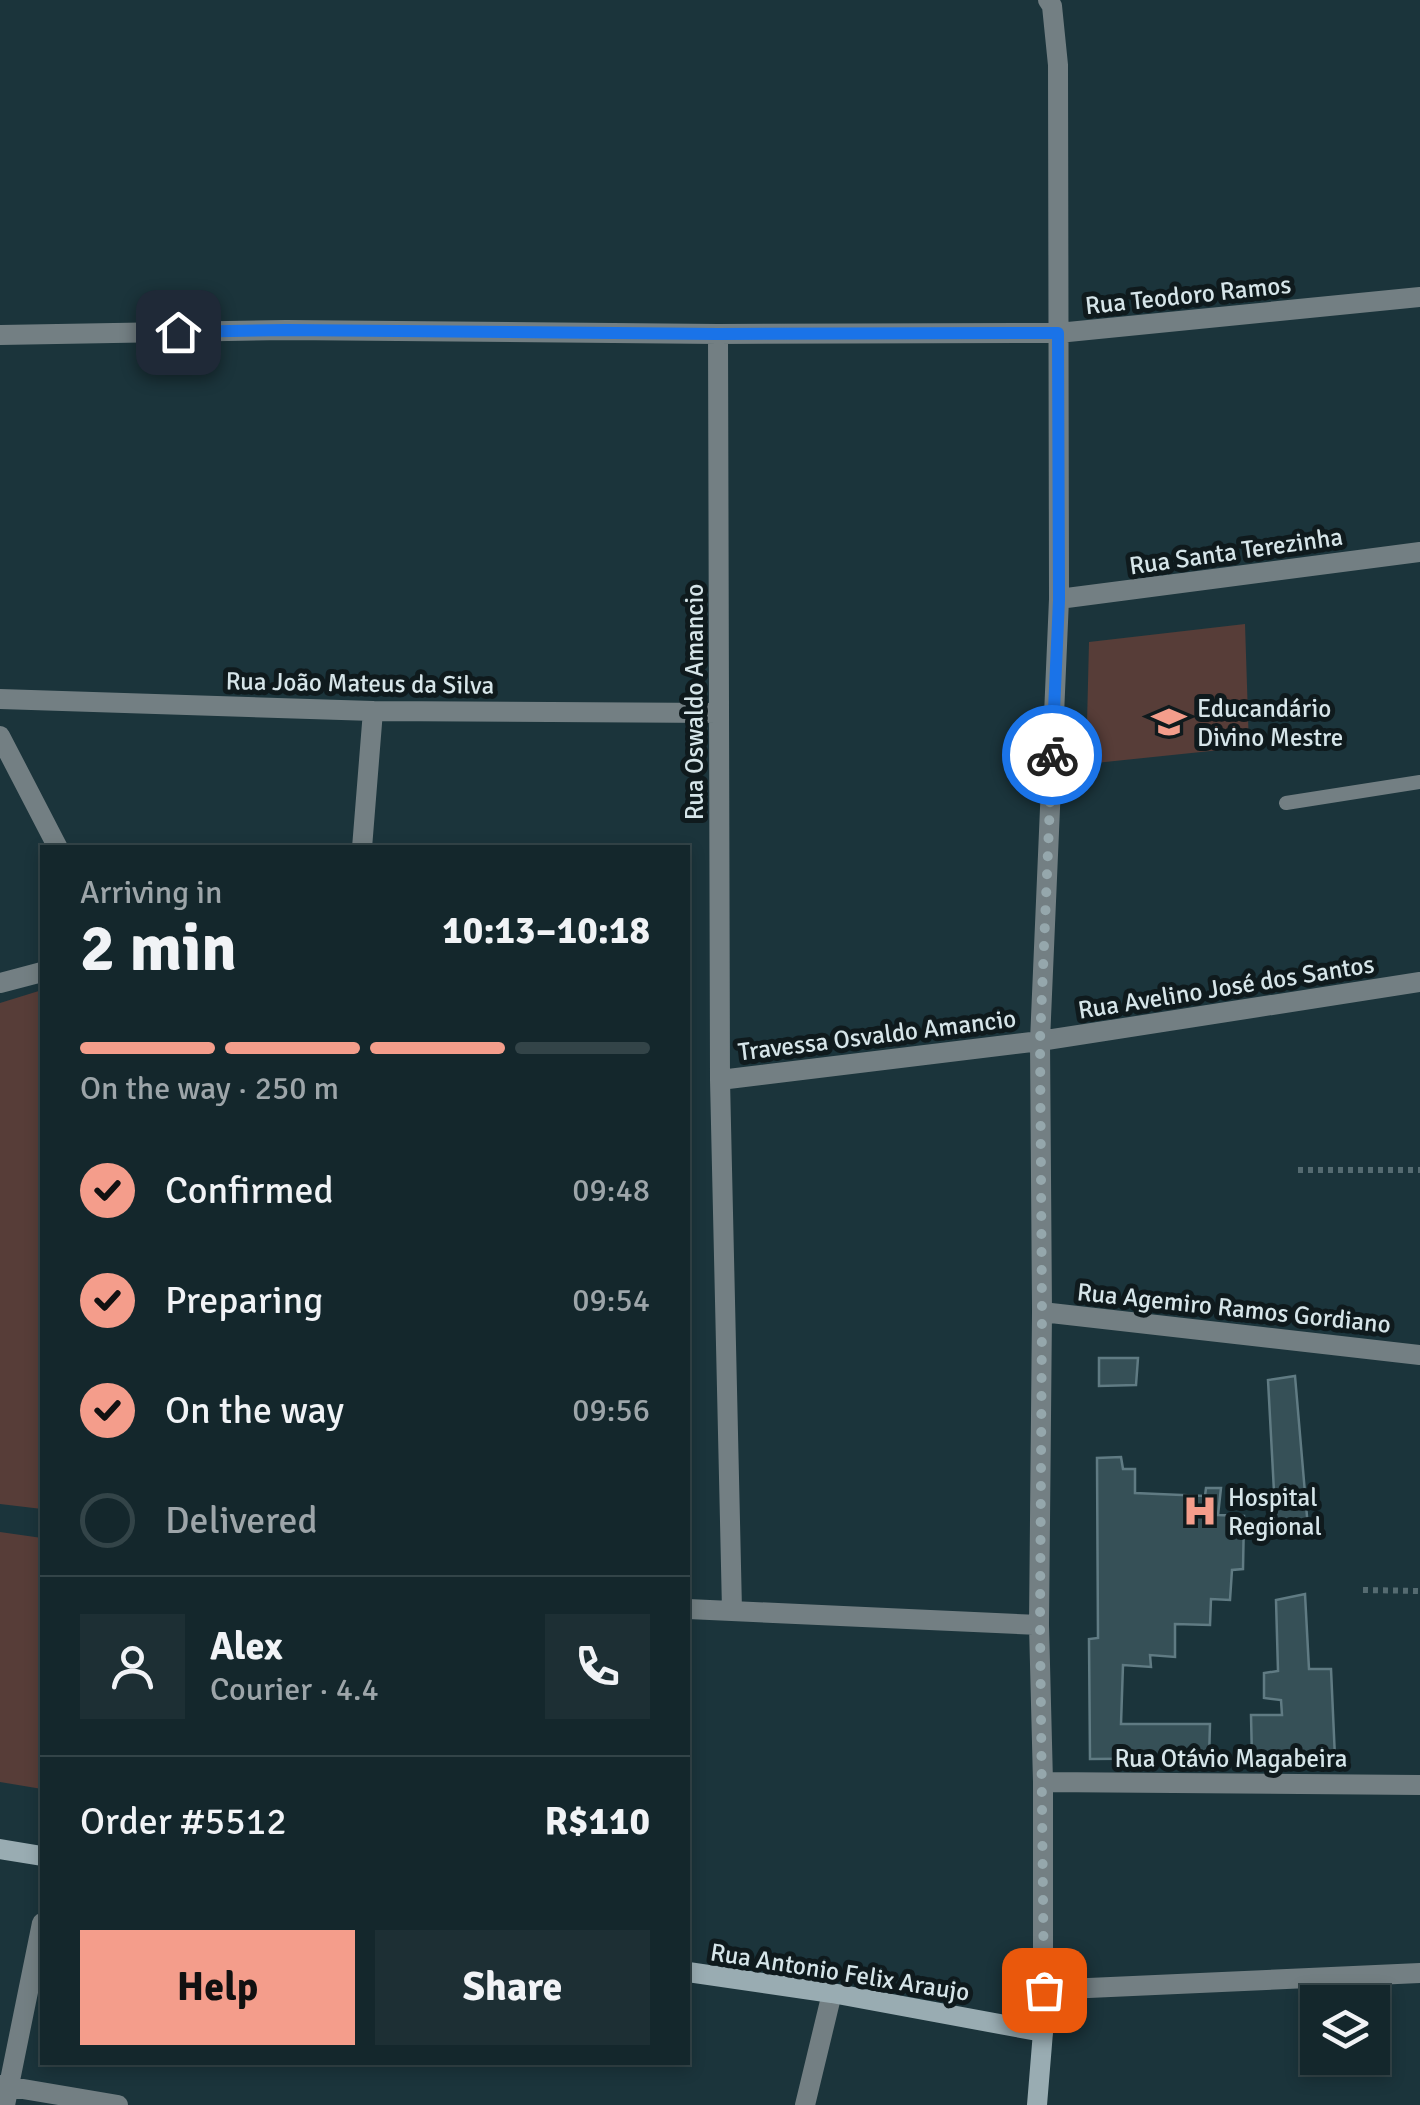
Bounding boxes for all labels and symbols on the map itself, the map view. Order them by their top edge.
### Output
street label: Rua Teodoro Ramos [1083,269,1293,321]
pin [136,290,221,375]
street label: Rua Santa Terezinha [1127,521,1345,581]
street label: Rua Oswaldo Amancio [679,584,710,820]
street label: Rua João Mateus da Silva [225,665,495,701]
place label: Educandário Divino Mestre [1197,693,1343,753]
school or university icon: Educandário Divino Mestre [1150,703,1188,741]
courier [1002,705,1102,805]
street label: Rua Avelino José dos Santos [1076,948,1376,1026]
street label: Travessa Osvaldo Amancio [736,1003,1018,1067]
street label: Rua Agemiro Ramos Gordiano [1076,1276,1392,1340]
place label: Hospital Regional [1228,1482,1322,1542]
hospital icon: Hospital Regional [1181,1492,1219,1530]
street label: Rua Otávio Magabeira [1115,1743,1347,1774]
street label: Rua Antonio Felix Araujo [708,1936,972,2008]
pin [1002,1948,1087,2033]

